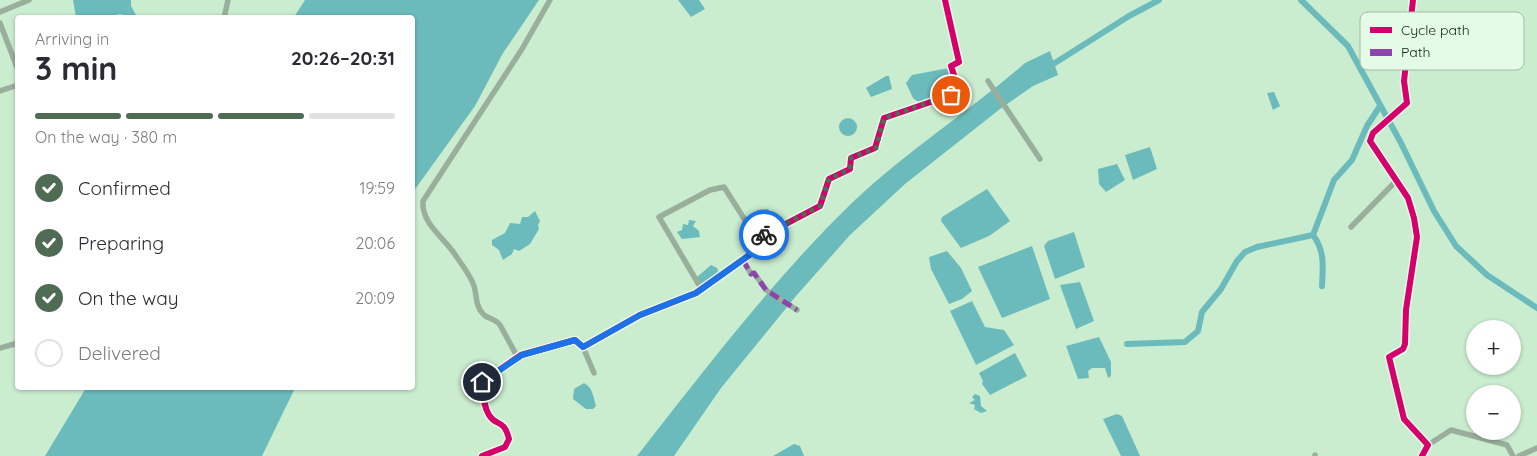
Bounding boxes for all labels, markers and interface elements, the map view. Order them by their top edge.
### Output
legend [1360,12,1524,70]
text: Cycle path [1401,21,1470,39]
text: Arriving in [35,29,109,49]
text: Path [1401,43,1430,61]
text: 20:26–20:31 [291,46,395,70]
text: 3 min [35,48,117,88]
pin [930,74,972,116]
icon: bag [937,81,965,109]
text: On the way · 380 m [35,127,177,147]
icon: check [35,174,63,202]
text: Confirmed [78,176,171,200]
text: 19:59 [360,178,395,198]
courier [739,210,789,260]
icon: bike [750,221,778,249]
icon: check [35,229,63,257]
text: Preparing [78,231,164,255]
text: 20:06 [355,233,395,253]
icon: check [35,284,63,312]
text: On the way [78,286,179,310]
text: 20:09 [355,288,395,308]
map controls [1466,320,1521,440]
button: + [1466,320,1521,375]
text: Delivered [78,341,161,365]
pin [461,361,503,403]
icon: home [468,368,496,396]
button: − [1466,385,1521,440]

